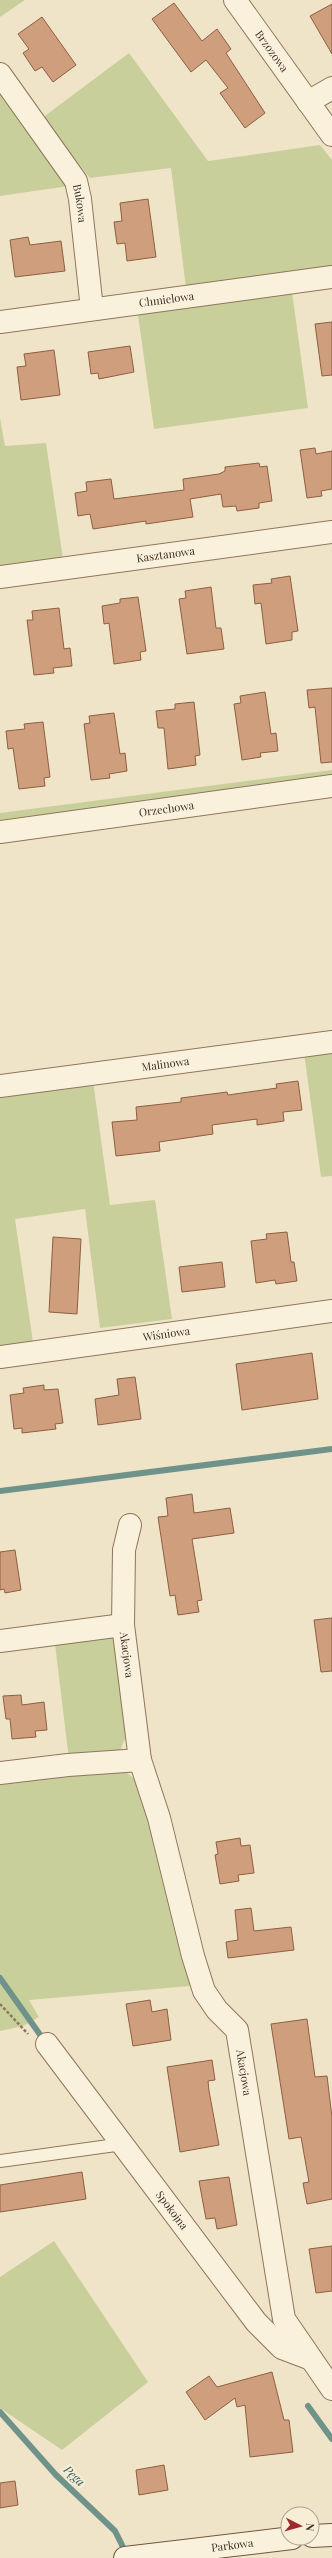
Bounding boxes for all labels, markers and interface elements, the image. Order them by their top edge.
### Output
street label: Brzozowa [252,27,293,75]
street label: Bukowa [70,183,91,224]
street label: Chmielowa [138,288,195,310]
street label: Kasztanowa [135,543,196,565]
street label: Orzechowa [138,797,195,820]
street label: Malinowa [141,1053,191,1074]
street label: Wiśniowa [141,1323,191,1344]
street label: Akacjowa [117,1630,138,1679]
street label: Akacjowa [233,2047,256,2097]
street label: Spokojna [153,2187,192,2233]
water label: Pęga [60,2461,89,2489]
north arrow [280,2506,320,2546]
text: N [303,2522,318,2532]
street label: Parkowa [210,2535,254,2555]

